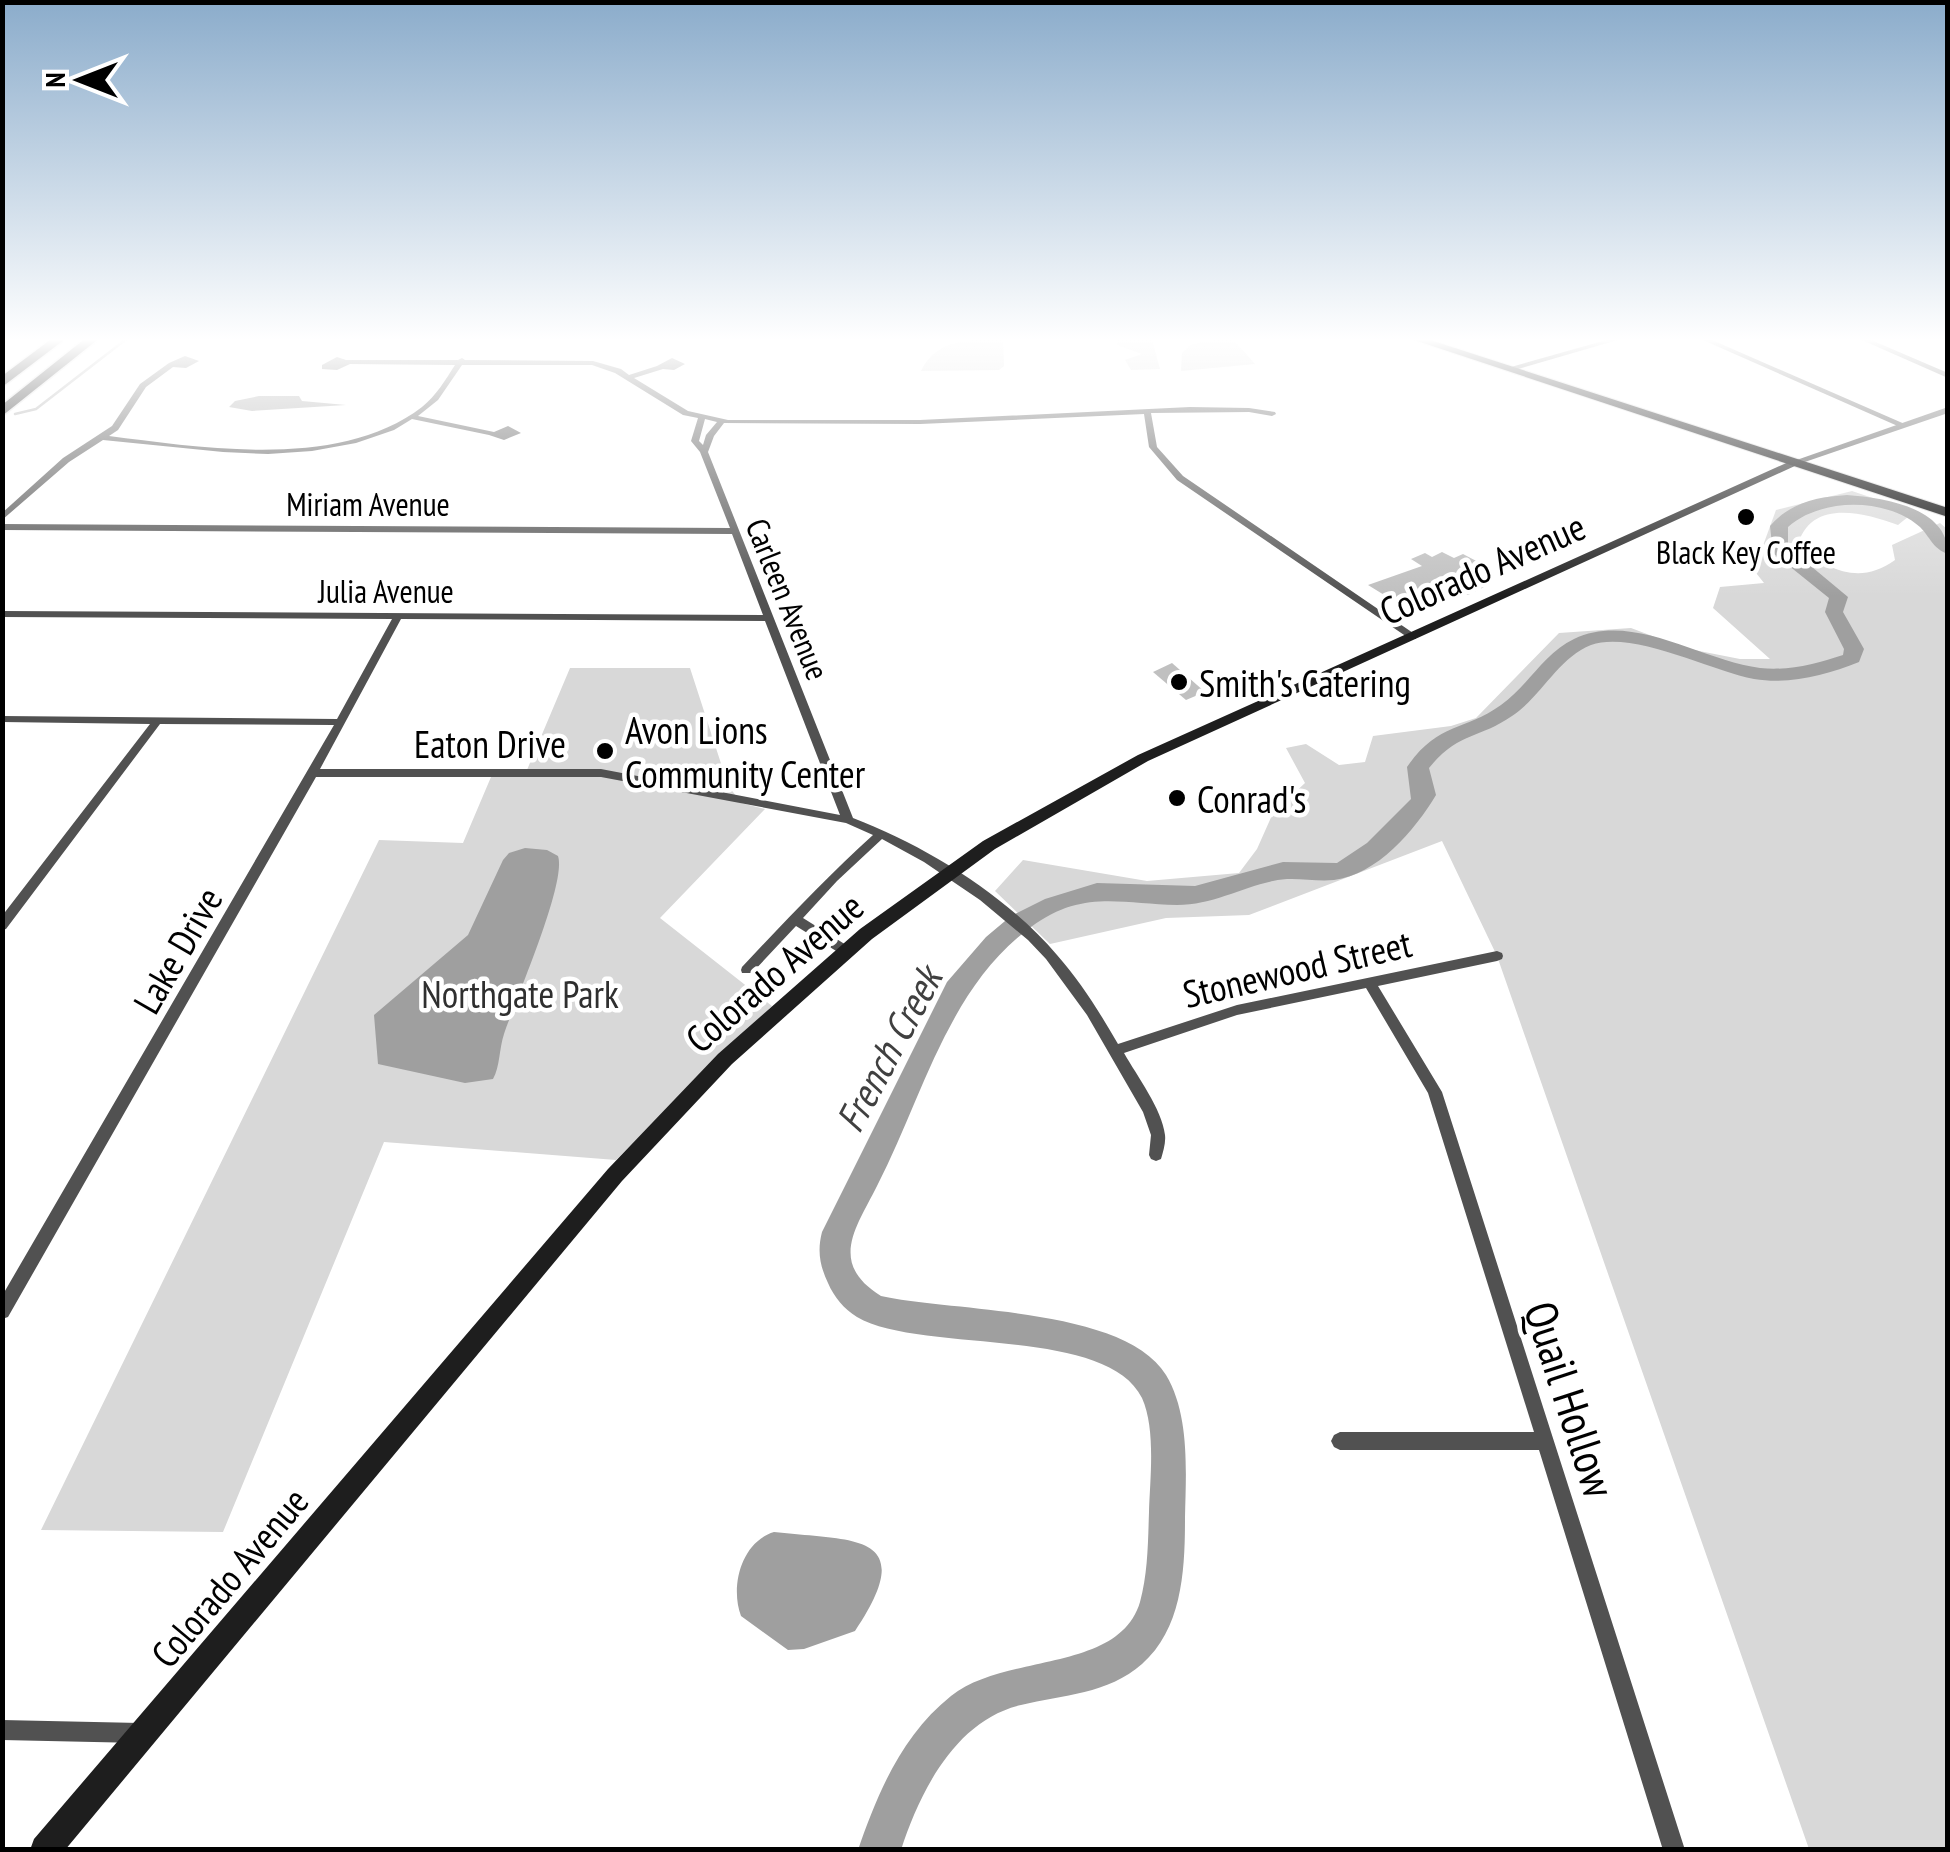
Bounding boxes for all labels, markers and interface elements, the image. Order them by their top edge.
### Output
north arrow [30,30,130,130]
text: N [36,72,73,88]
street label: Miriam Avenue [286,483,450,525]
street label: Colorado Avenue [1372,501,1592,635]
marker: Black Key Coffee [1735,506,1757,528]
street label: Carleen Avenue [737,512,839,686]
place label: Black Key Coffee [1656,531,1836,573]
street label: Julia Avenue [317,570,454,612]
place label: Smith's Catering [1199,658,1411,707]
marker: Smith's Catering [1168,671,1190,693]
place label: Avon Lions Community Center [625,705,866,798]
street label: Eaton Drive [414,719,566,768]
marker: Avon Lions Community Center [594,740,616,762]
place label: Conrad's [1197,774,1306,823]
marker: Conrad's [1166,787,1188,809]
street label: Lake Drive [121,878,233,1022]
street label: Colorado Avenue [675,881,873,1063]
street label: Stonewood Street [1178,918,1417,1018]
water label: French Creek [823,954,955,1140]
park label: Northgate Park [421,969,619,1018]
street label: Quail Hollow [1512,1294,1630,1505]
street label: Colorado Avenue [140,1477,318,1677]

